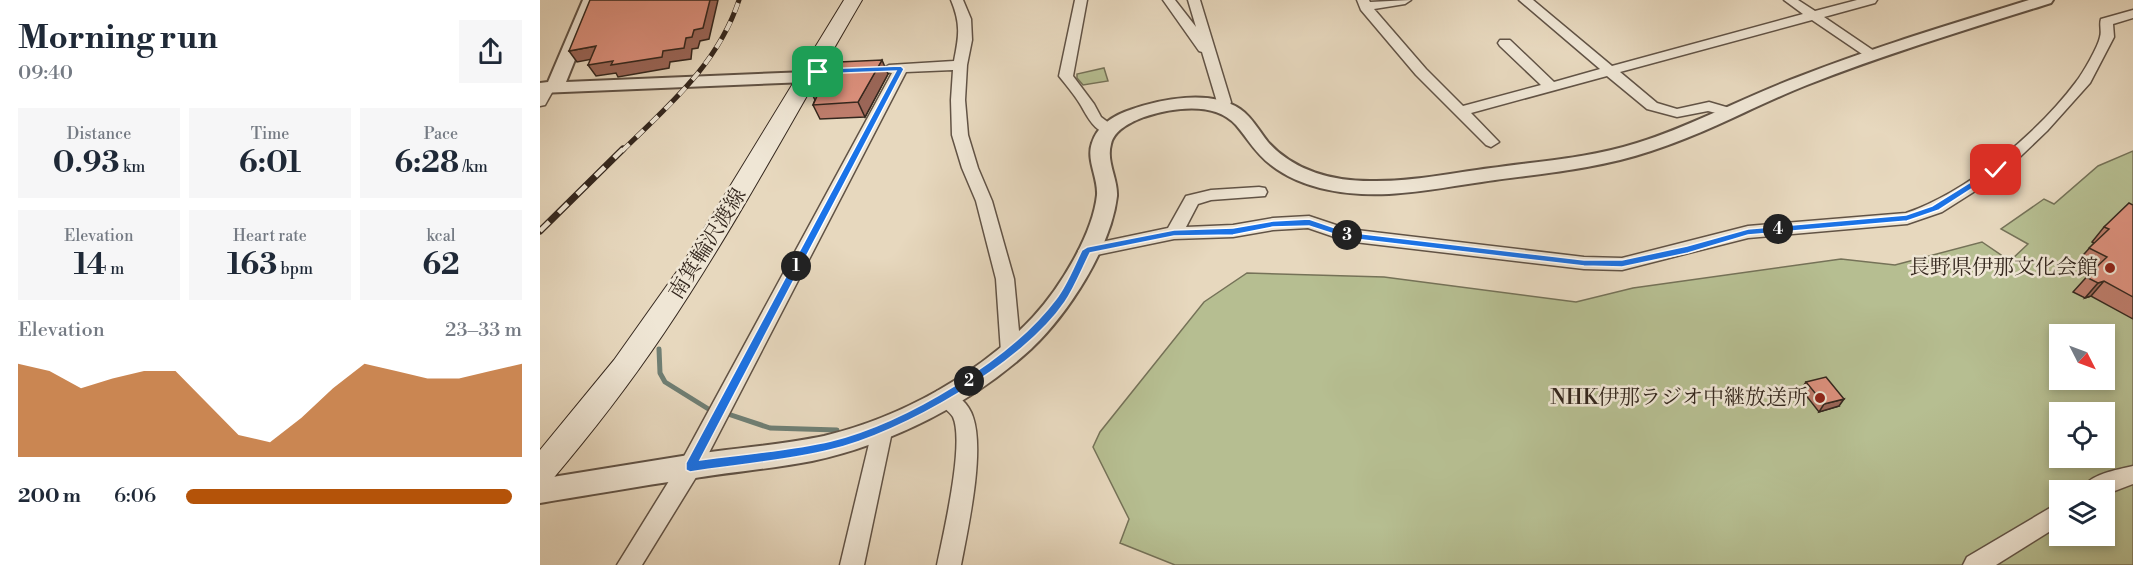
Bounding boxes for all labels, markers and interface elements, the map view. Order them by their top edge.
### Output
text: Morning run [18,18,218,59]
button: share [459,20,522,83]
pin [792,46,843,97]
icon: arrive [801,55,834,88]
text: 09:40 [18,61,73,86]
text: Distance [67,124,131,144]
text: Time [251,124,289,144]
text: Pace [424,124,458,144]
text: 0.93 [53,144,120,182]
text: 6:01 [239,144,301,182]
text: 6:28 [394,144,459,182]
pin [1970,144,2021,195]
icon: check [1979,153,2012,186]
text: km [120,157,145,177]
text: /km [459,157,488,177]
street label: 南箕輪沢渡線 [664,184,752,304]
pin: 4 [1763,214,1793,244]
text: 4 [1773,219,1783,239]
pin: 3 [1332,220,1362,250]
text: 3 [1342,225,1352,245]
text: Elevation [64,226,134,246]
text: Heart rate [233,226,307,246]
text: kcal [426,226,456,246]
text: 14 [74,246,107,284]
text: 163 [227,246,277,284]
text: 62 [422,246,460,284]
pin: 1 [781,251,811,281]
place label: 長野県伊那文化会館 [1909,255,2098,281]
text: 1 [792,256,800,276]
text: m [107,259,124,279]
text: bpm [277,259,313,279]
marker: 長野県伊那文化会館 [2103,261,2117,275]
text: Elevation [18,318,105,343]
text: 23–33 m [445,318,522,343]
north arrow [2049,324,2115,390]
map controls [2049,324,2115,546]
pin: 2 [954,366,984,396]
text: 2 [964,371,974,391]
place label: NHK伊那ラジオ中継放送所 [1550,385,1808,411]
marker: NHK伊那ラジオ中継放送所 [1813,391,1827,405]
button: locate [2049,402,2115,468]
button: layers [2049,480,2115,546]
text: 200 m [18,484,81,509]
text: 6:06 [114,484,156,509]

